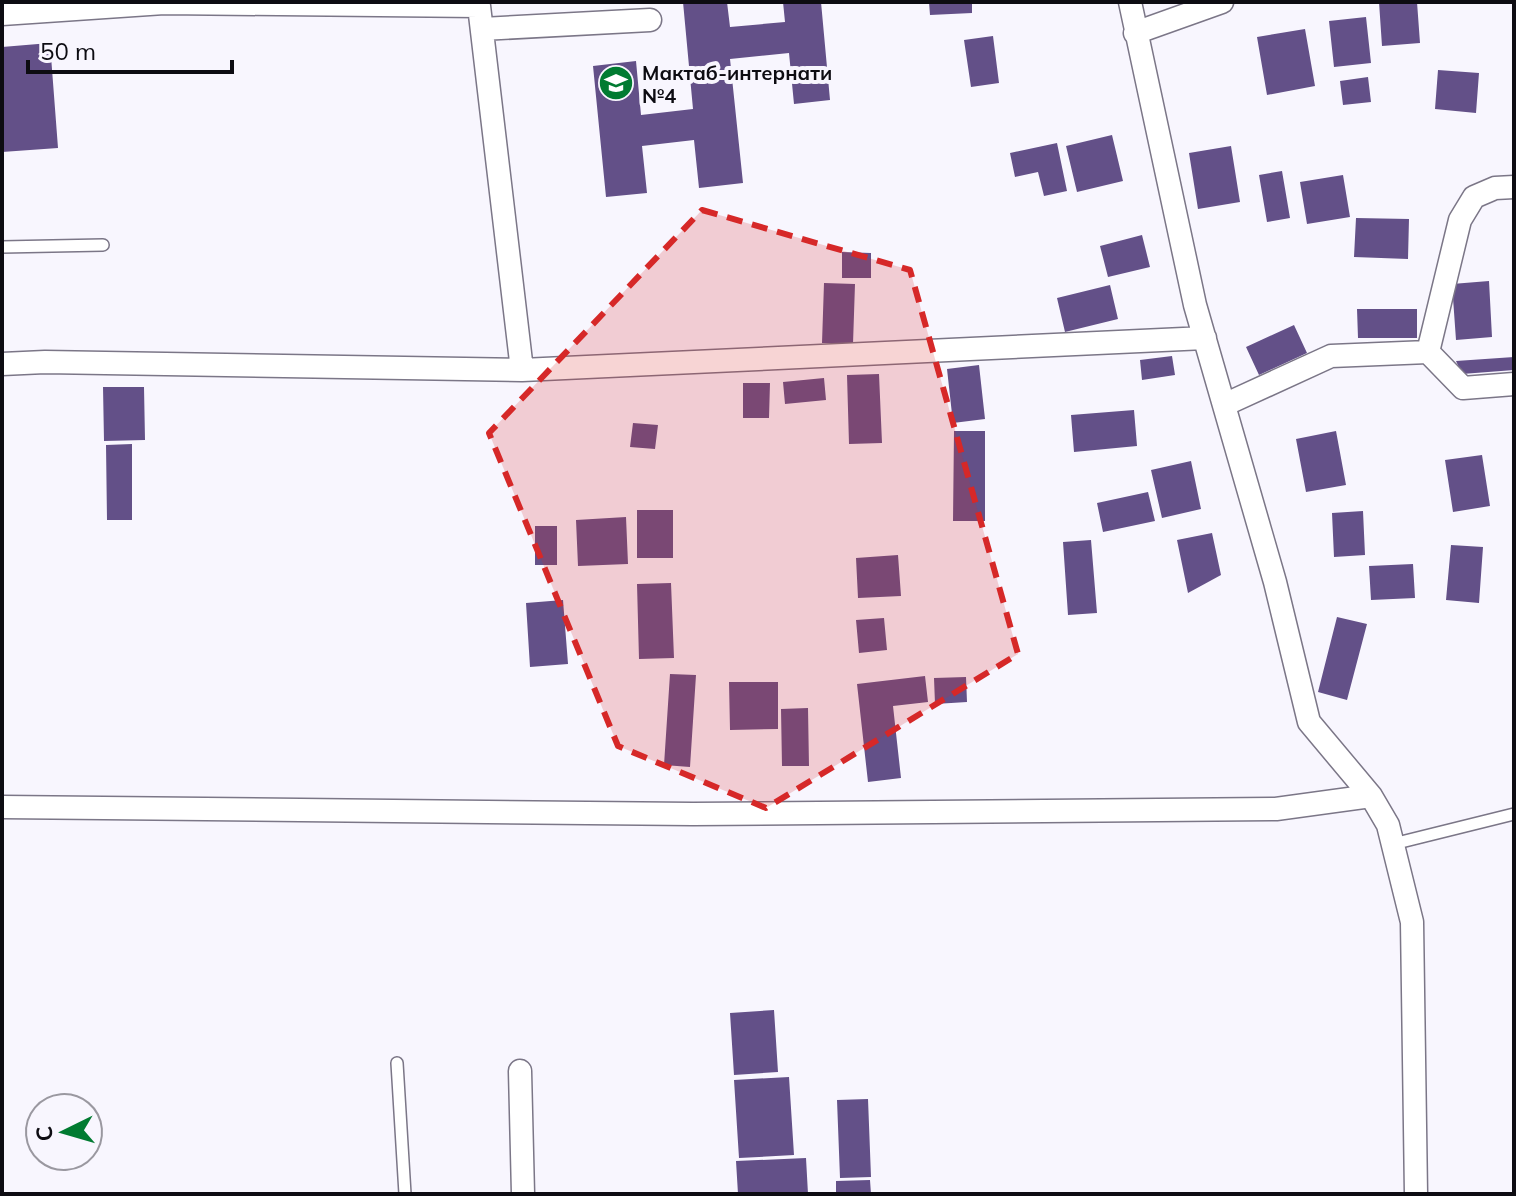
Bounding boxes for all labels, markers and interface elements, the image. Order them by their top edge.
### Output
scale bar [28,24,232,74]
text: 50 m [40,36,96,66]
place label: Мактаб-интернати №4 [642,60,832,108]
school or university icon: Мактаб-интернати №4 [597,64,635,102]
north arrow [24,1092,104,1172]
text: С [29,1125,59,1142]

